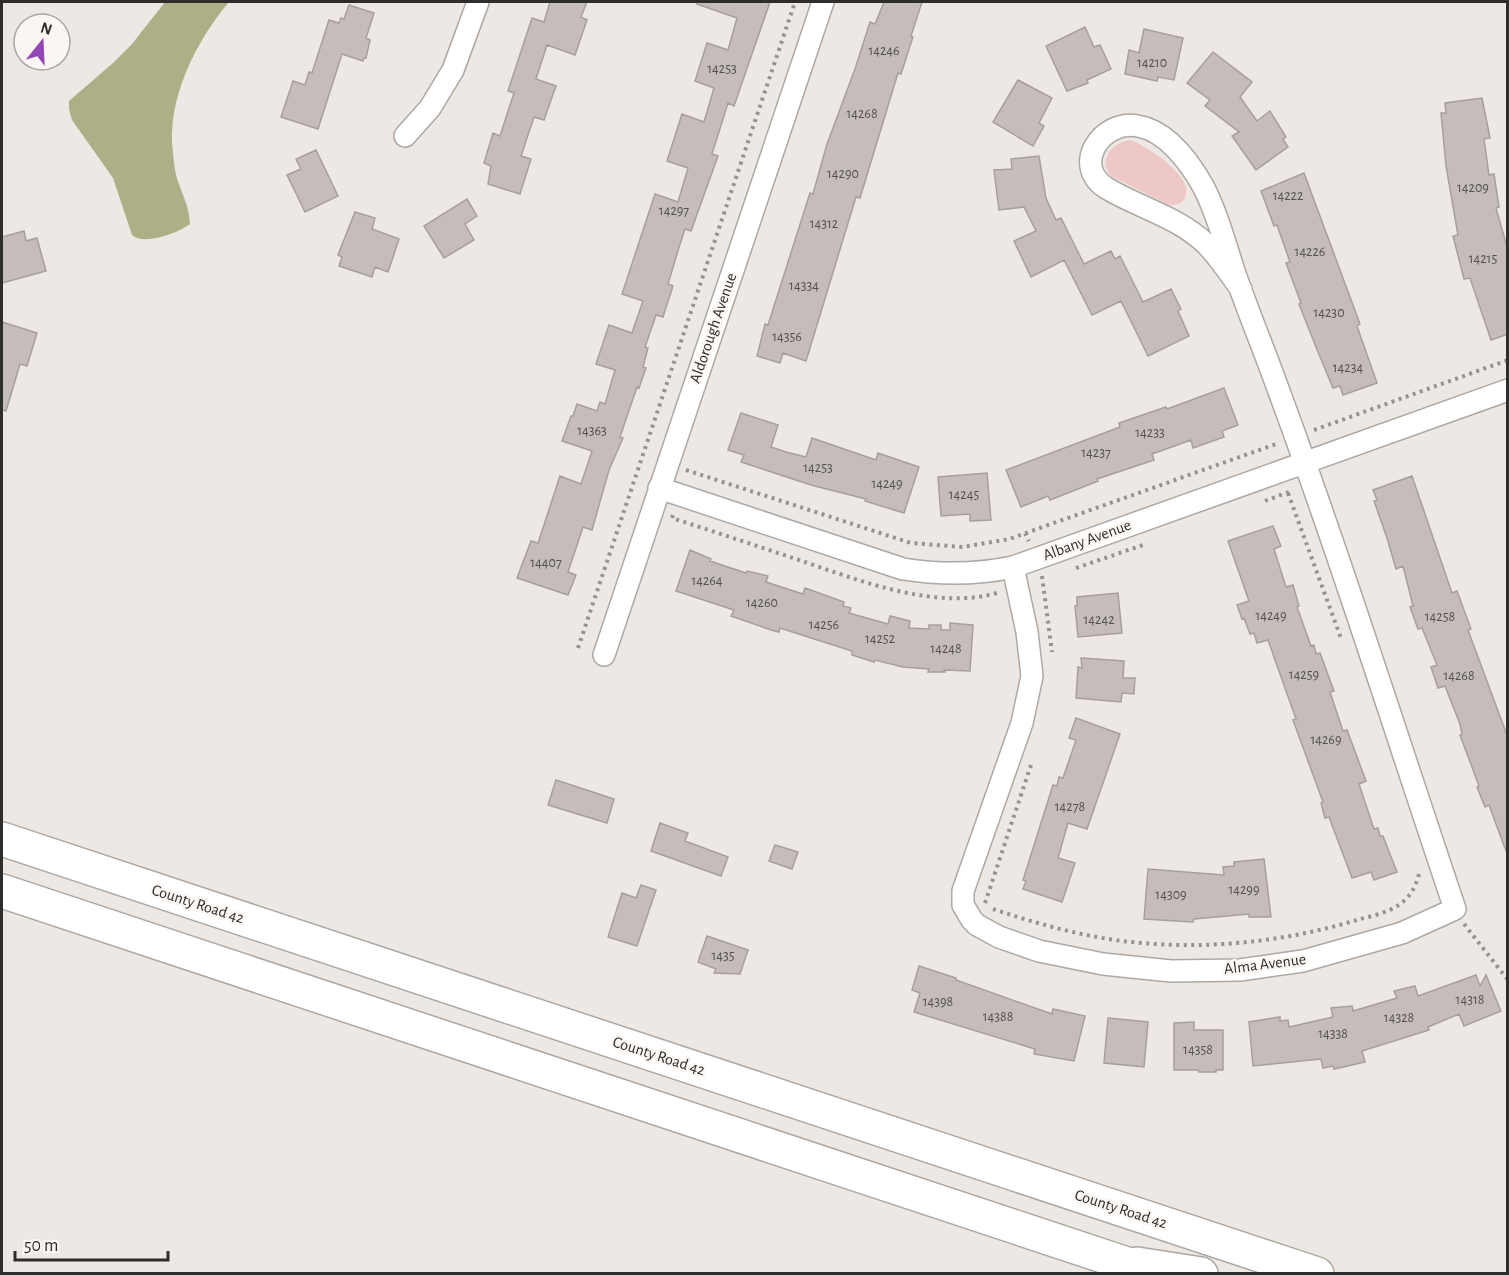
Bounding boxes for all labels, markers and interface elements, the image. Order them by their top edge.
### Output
north arrow [12,12,72,72]
text: N [39,19,54,38]
house number: 14246 [868,44,900,58]
house number: 14210 [1137,56,1167,70]
house number: 14253 [707,62,737,76]
house number: 14268 [846,107,878,121]
house number: 14290 [827,167,859,181]
house number: 14209 [1457,181,1489,195]
house number: 14222 [1273,189,1303,203]
house number: 14297 [659,204,689,218]
house number: 14312 [810,217,838,231]
house number: 14226 [1295,245,1325,259]
house number: 14215 [1469,252,1497,266]
street label: Aldorough Avenue [687,271,739,385]
house number: 14334 [789,279,819,293]
house number: 14230 [1313,306,1345,320]
house number: 14356 [772,330,802,344]
house number: 14234 [1333,361,1363,375]
house number: 14363 [577,424,607,438]
house number: 14233 [1135,426,1165,440]
house number: 14237 [1081,446,1111,460]
house number: 14253 [803,461,833,475]
house number: 14249 [871,477,903,491]
house number: 14245 [949,488,979,502]
street label: Albany Avenue [1041,517,1134,564]
house number: 14407 [530,556,562,570]
house number: 14264 [691,574,723,588]
house number: 14260 [746,596,778,610]
house number: 14249 [1255,609,1287,623]
house number: 14258 [1425,610,1455,624]
house number: 14242 [1083,613,1115,627]
house number: 14256 [809,618,839,632]
house number: 14252 [865,632,895,646]
house number: 14248 [930,642,962,656]
house number: 14259 [1289,668,1319,682]
house number: 14268 [1443,669,1475,683]
house number: 14269 [1310,733,1342,747]
house number: 14278 [1055,800,1085,814]
street label: County Road 42 [150,882,246,927]
house number: 14299 [1228,883,1260,897]
house number: 14309 [1155,888,1187,902]
house number: 1435 [711,949,735,963]
street label: Alma Avenue [1223,951,1307,977]
house number: 14318 [1456,993,1484,1007]
house number: 14398 [923,995,953,1009]
house number: 14388 [983,1010,1013,1024]
house number: 14328 [1384,1011,1414,1025]
house number: 14338 [1318,1027,1348,1041]
street label: County Road 42 [611,1034,707,1079]
house number: 14358 [1183,1043,1213,1057]
street label: County Road 42 [1073,1187,1169,1232]
scale bar [15,1224,168,1262]
text: 50 m [24,1237,58,1255]

